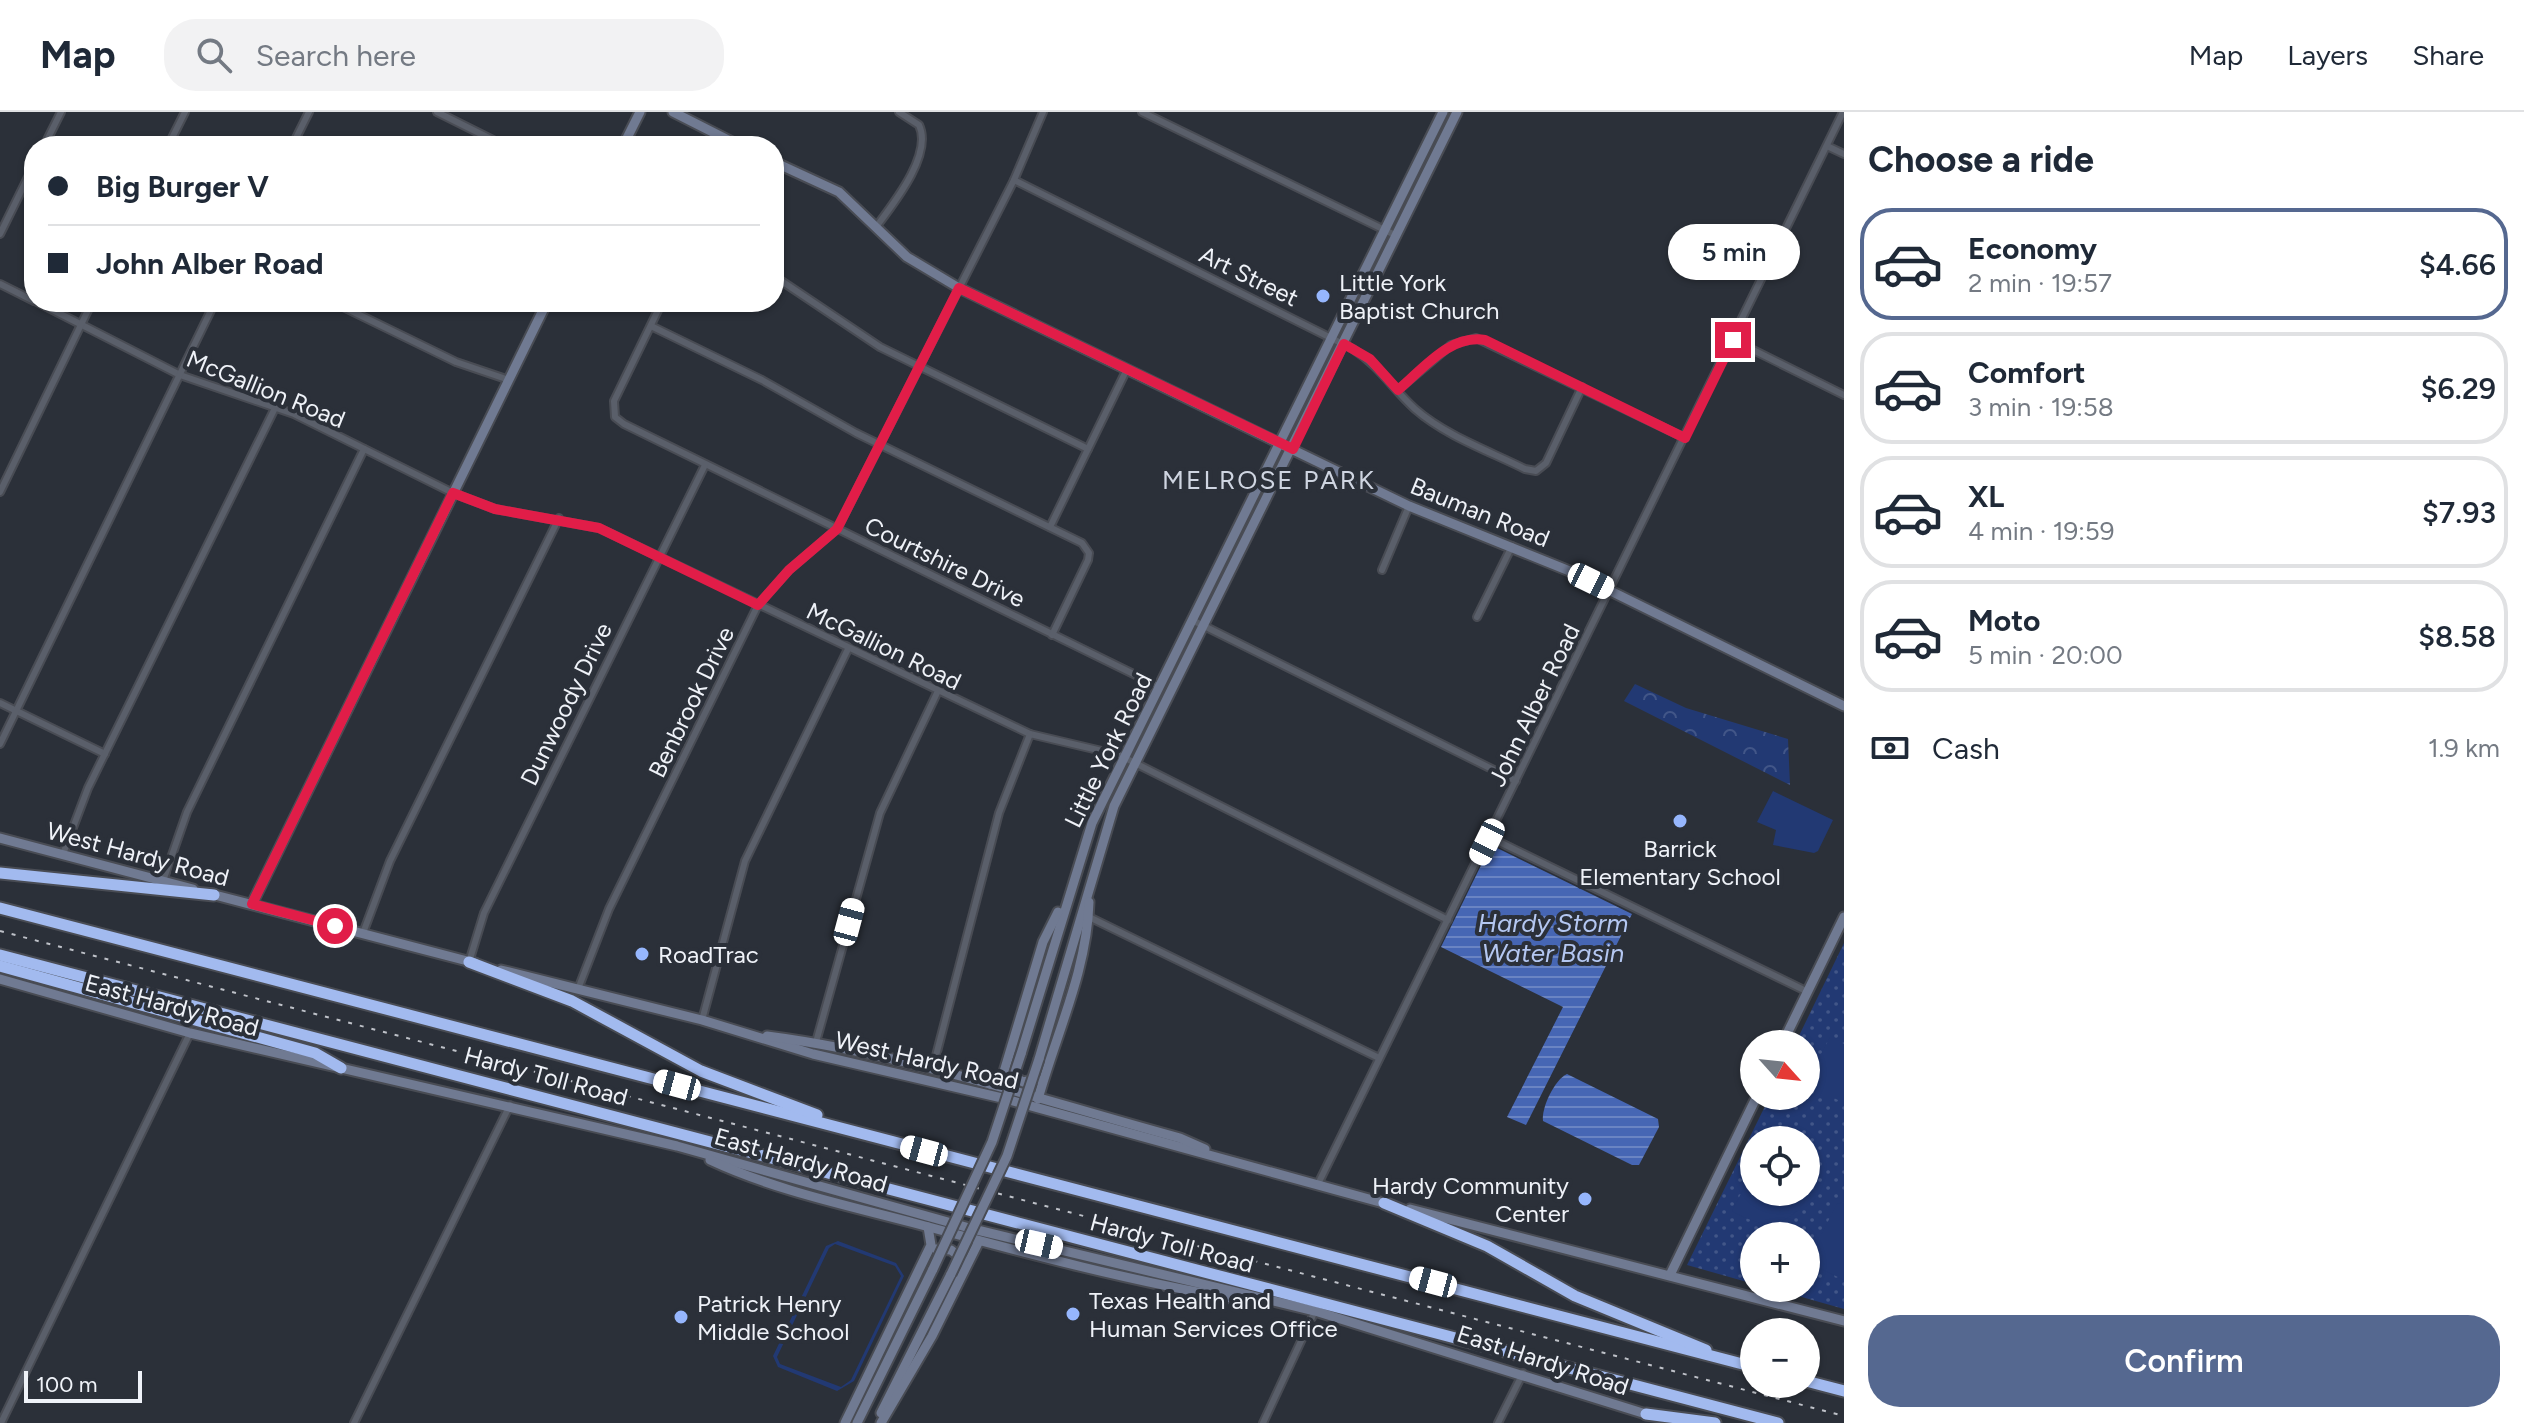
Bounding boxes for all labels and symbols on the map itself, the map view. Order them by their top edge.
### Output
callout: 5 min [1667,224,1799,280]
street label: Art Street [1195,240,1303,312]
place label: Little York Baptist Church [1339,268,1500,325]
marker: Little York Baptist Church [1314,287,1332,305]
route end [1715,322,1751,358]
street label: McGallion Road [183,344,349,434]
district label: MELROSE PARK [1162,464,1376,496]
street label: Bauman Road [1406,471,1554,553]
street label: Courtshire Drive [860,511,1030,613]
car [1564,560,1618,602]
street label: McGallion Road [802,596,966,696]
street label: Dunwoody Drive [514,618,618,790]
street label: John Alber Road [1482,619,1586,791]
street label: Benbrook Drive [642,622,740,782]
street label: Little York Road [1058,668,1158,832]
marker: Barrick Elementary School [1671,812,1689,830]
car [1466,815,1508,869]
street label: West Hardy Road [44,816,232,892]
place label: Barrick Elementary School [1579,834,1781,891]
car [831,896,867,948]
water label: Hardy Storm Water Basin [1478,907,1628,969]
route start [317,908,353,944]
place label: RoadTrac [658,940,759,969]
marker: RoadTrac [633,945,651,963]
street label: East Hardy Road [82,968,262,1042]
street label: West Hardy Road [832,1025,1022,1095]
north arrow [1740,1030,1820,1110]
street label: Hardy Toll Road [461,1040,631,1112]
car [651,1067,703,1103]
street label: East Hardy Road [711,1121,891,1199]
car [898,1133,950,1169]
place label: Hardy Community Center [1372,1171,1569,1228]
marker: Hardy Community Center [1576,1190,1594,1208]
street label: Hardy Toll Road [1087,1207,1257,1279]
car [1013,1227,1065,1261]
car [1407,1264,1459,1300]
place label: Texas Health and Human Services Office [1089,1286,1338,1343]
place label: Patrick Henry Middle School [697,1289,850,1346]
marker: Texas Health and Human Services Office [1064,1305,1082,1323]
marker: Patrick Henry Middle School [672,1308,690,1326]
street label: East Hardy Road [1453,1319,1633,1401]
scale bar [24,1367,142,1403]

